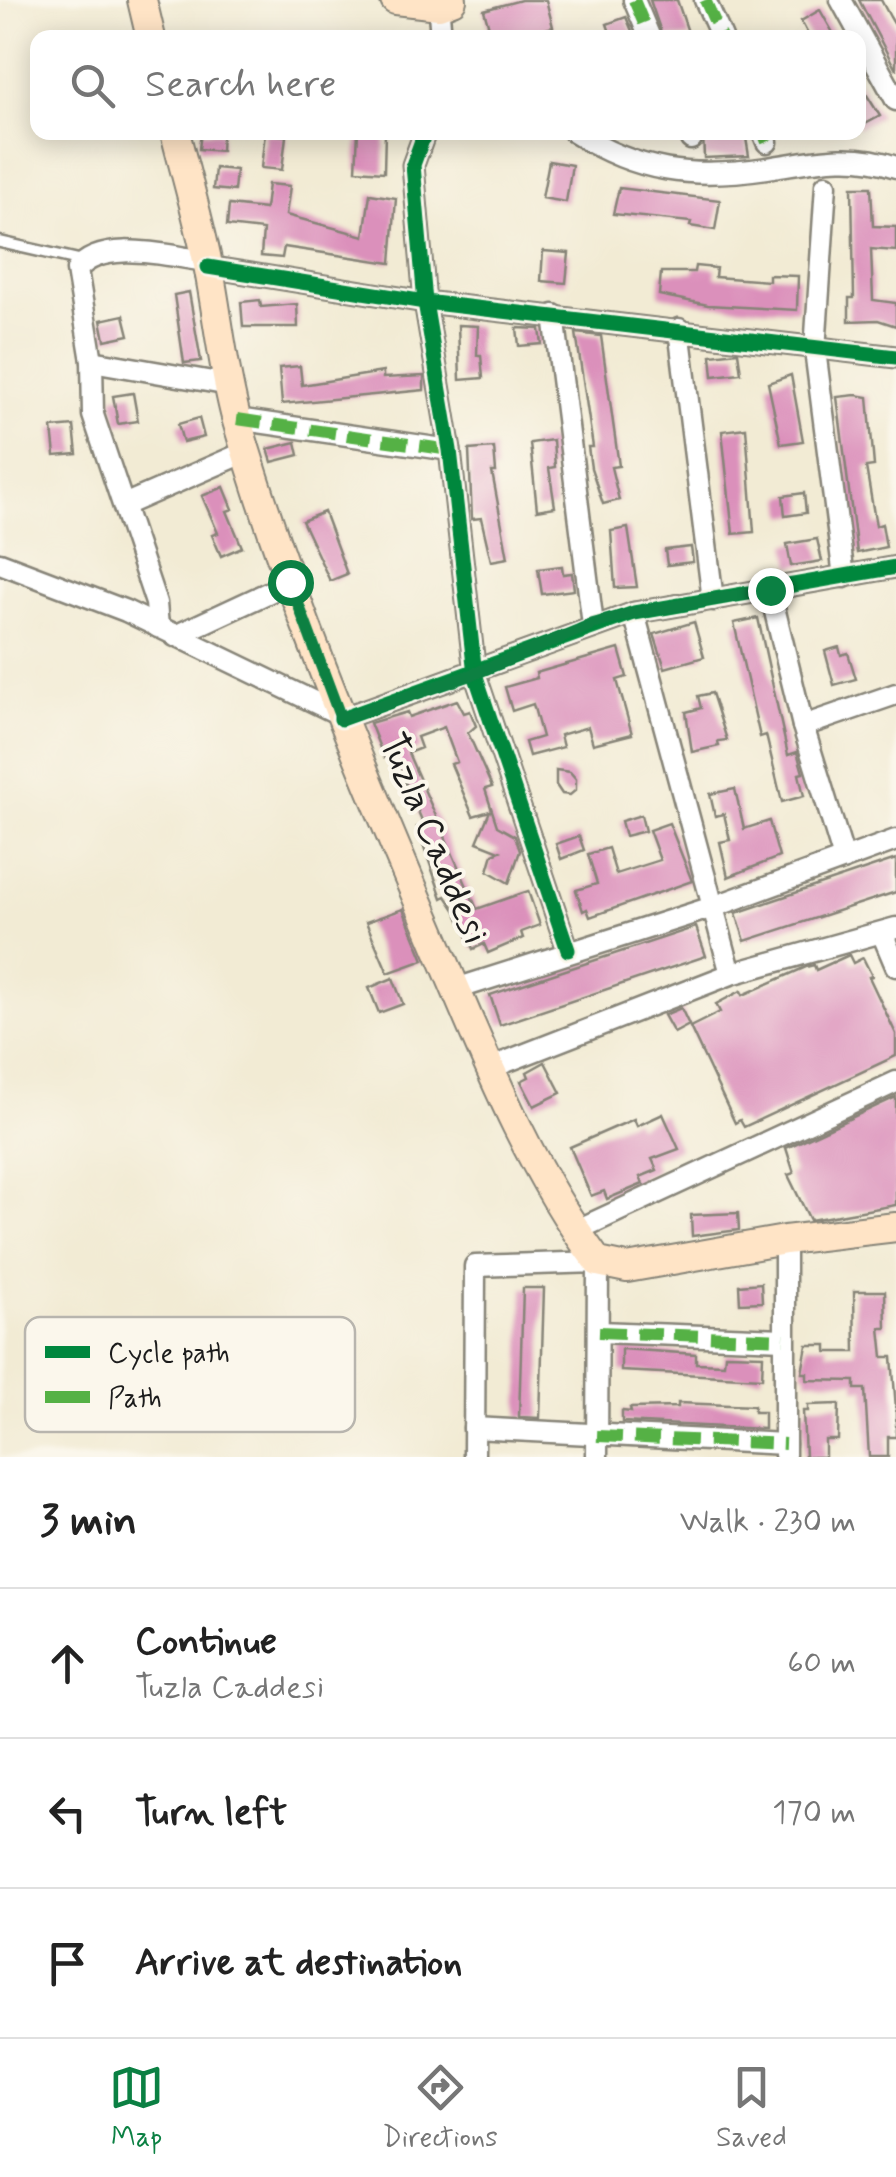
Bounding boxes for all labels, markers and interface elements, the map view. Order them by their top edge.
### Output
search box [30,30,866,140]
icon: search [65,58,120,113]
text: Search here [145,61,336,110]
route start [268,560,314,606]
route end [748,568,794,614]
street label: Tuzla Caddesi [367,726,499,952]
legend [25,1317,355,1432]
text: Cycle path [108,1336,230,1373]
text: Path [108,1381,162,1418]
text: 3 min [40,1495,137,1550]
text: Walk · 230 m [680,1501,856,1543]
text: Continue [135,1618,277,1667]
icon: ahead [40,1636,95,1691]
text: 60 m [787,1642,856,1684]
text: Tuzla Caddesi [135,1667,324,1709]
icon: left [40,1786,95,1841]
text: Turn left [135,1789,287,1838]
text: 170 m [772,1792,856,1834]
icon: arrive [40,1936,95,1991]
text: Arrive at destination [135,1939,462,1988]
tab: Map [109,2060,164,2157]
tab: Directions [383,2060,498,2157]
tab: Saved [716,2060,787,2157]

